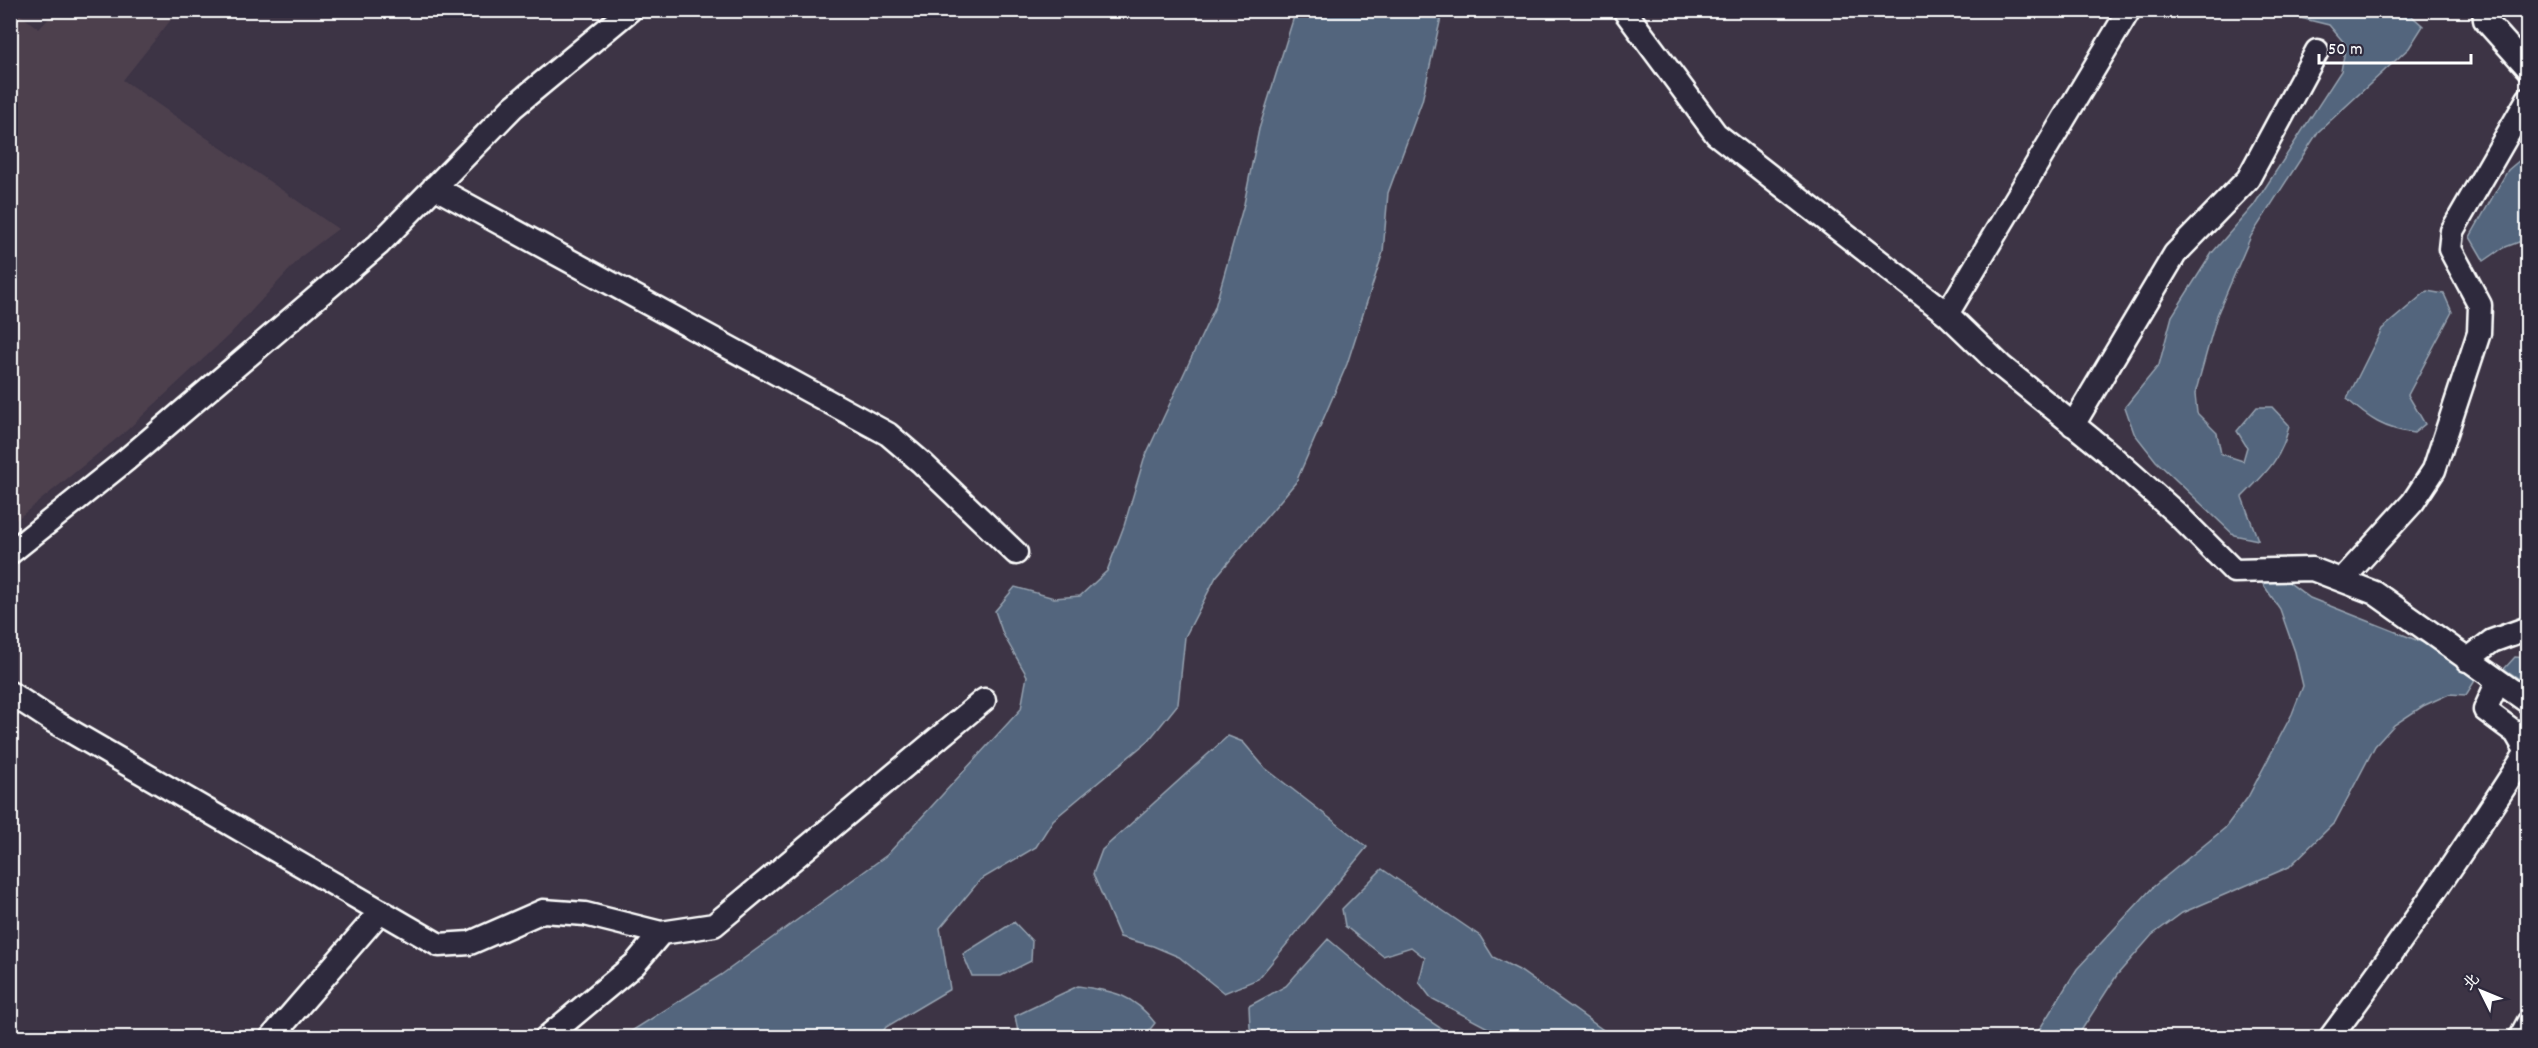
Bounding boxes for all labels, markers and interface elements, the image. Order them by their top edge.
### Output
scale bar [2319,27,2470,65]
text: 50 m [2328,38,2363,63]
north arrow [2451,961,2511,1021]
text: 北 [2458,969,2486,996]

